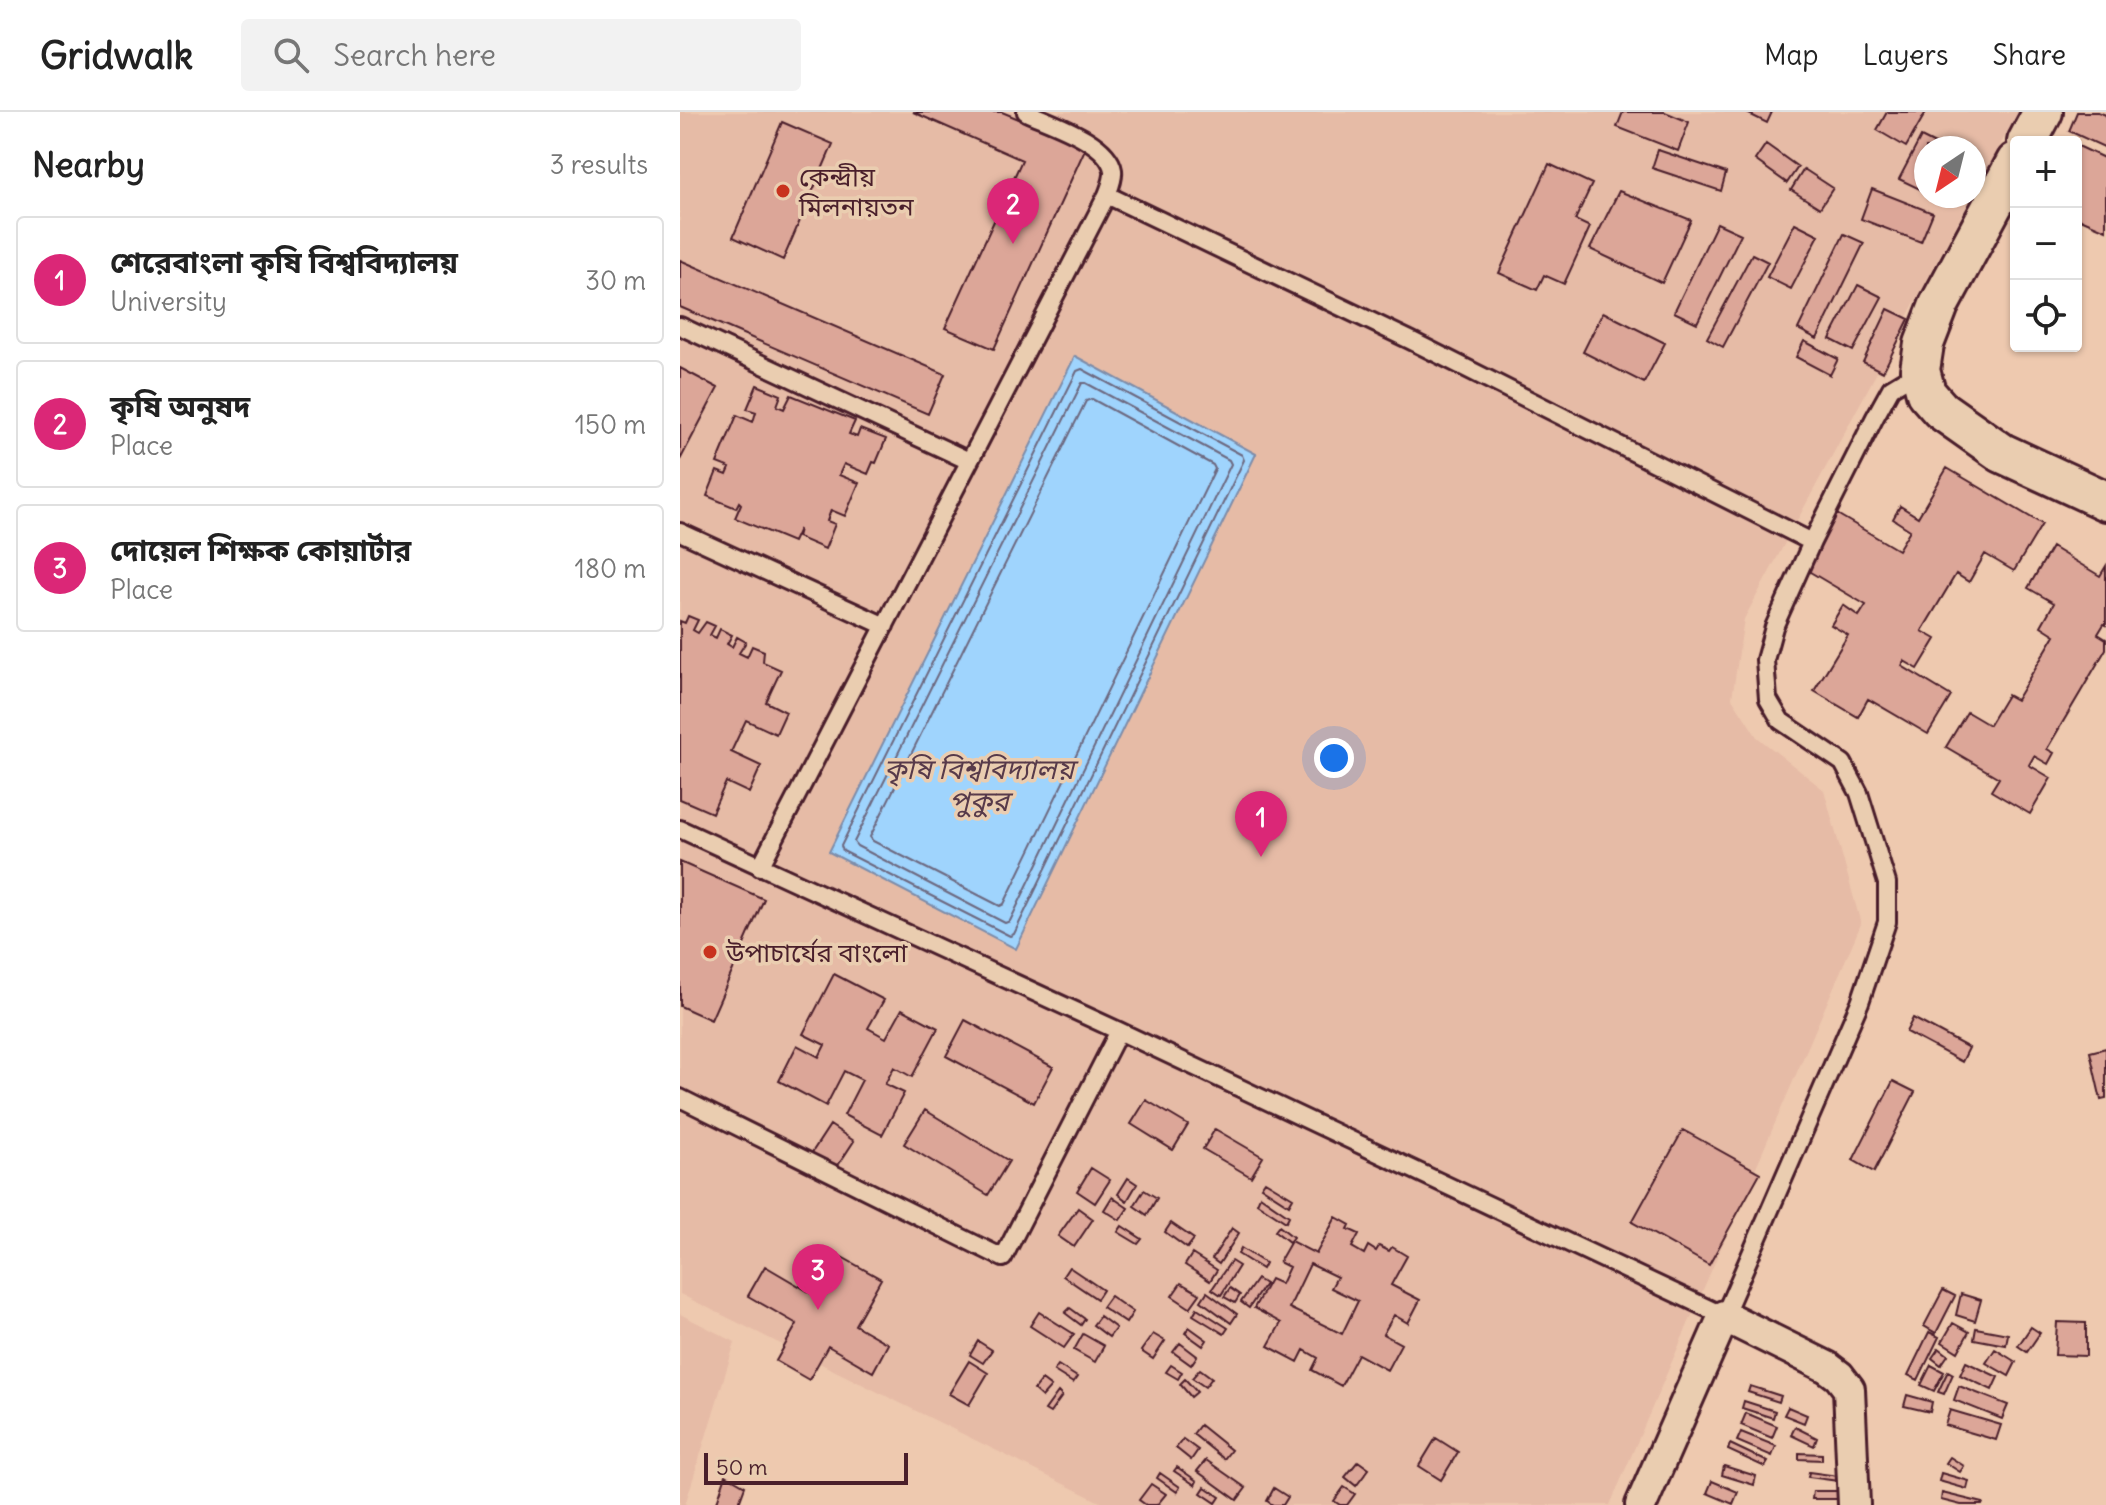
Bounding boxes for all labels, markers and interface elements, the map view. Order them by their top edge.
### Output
search box [241,19,801,91]
text: Gridwalk [40,32,193,79]
icon: search [269,33,313,77]
text: Search here [333,36,496,74]
text: Map [1764,37,1819,73]
text: Layers [1863,37,1949,73]
text: Share [1993,37,2066,73]
north arrow [1914,136,1986,208]
map controls [2010,136,2082,352]
button: + [2010,136,2082,208]
text: Nearby [32,143,145,186]
text: 3 results [550,148,648,181]
place label: কেন্দ্রীয় মিলনায়তন [798,160,914,223]
pin: 2 [987,178,1039,244]
marker: কেন্দ্রীয় মিলনায়তন [774,182,792,200]
button: − [2010,208,2082,280]
text: শেরেবাংলা কৃষি বিশ্ববিদ্যালয় [110,243,458,281]
text: 1 [55,264,65,297]
text: 30 m [585,264,646,297]
button: locate [2010,280,2082,352]
text: University [110,285,227,318]
text: কৃষি অনুষদ [110,387,250,425]
text: 2 [53,408,67,441]
text: 150 m [575,408,646,441]
text: Place [110,429,173,462]
text: দোয়েল শিক্ষক কোয়ার্টার [110,531,411,569]
text: 3 [53,552,67,585]
text: 180 m [575,552,646,585]
text: Place [110,573,173,606]
your location [1314,738,1354,778]
water label: কৃষি বিশ্ববিদ্যালয় পুকুর [884,751,1079,819]
pin: 1 [1235,791,1287,857]
place label: উপাচার্যের বাংলো [725,936,908,969]
marker: উপাচার্যের বাংলো [701,943,719,961]
pin: 3 [792,1244,844,1310]
scale bar [704,1449,908,1485]
text: 50 m [716,1453,768,1481]

